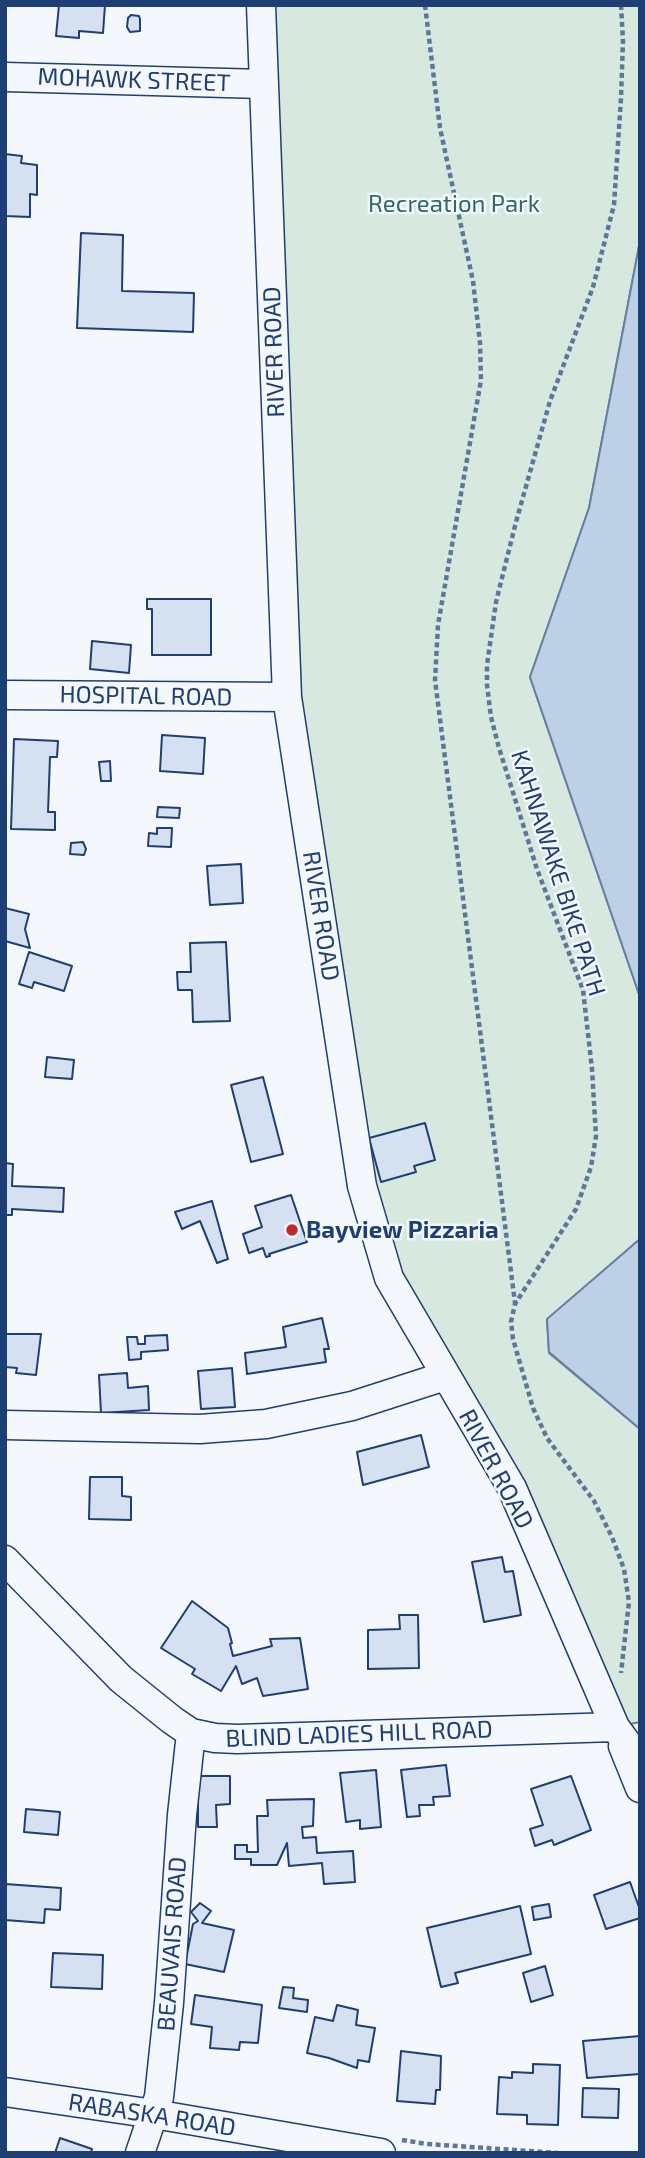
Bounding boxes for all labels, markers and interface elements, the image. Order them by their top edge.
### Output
street label: MOHAWK STREET [37,62,231,98]
park label: Recreation Park [368,190,540,218]
street label: RIVER ROAD [257,286,291,418]
street label: HOSPITAL ROAD [59,680,233,712]
street label: KAHNAWAKE BIKE PATH [505,746,611,1000]
street label: RIVER ROAD [297,849,345,983]
place label: Bayview Pizzaria [306,1216,499,1244]
marker: Bayview Pizzaria [284,1222,300,1238]
street label: RIVER ROAD [453,1404,539,1534]
street label: BLIND LADIES HILL ROAD [225,1715,493,1753]
street label: BEAUVAIS ROAD [152,1856,192,2032]
street label: RABASKA ROAD [66,2088,238,2142]

